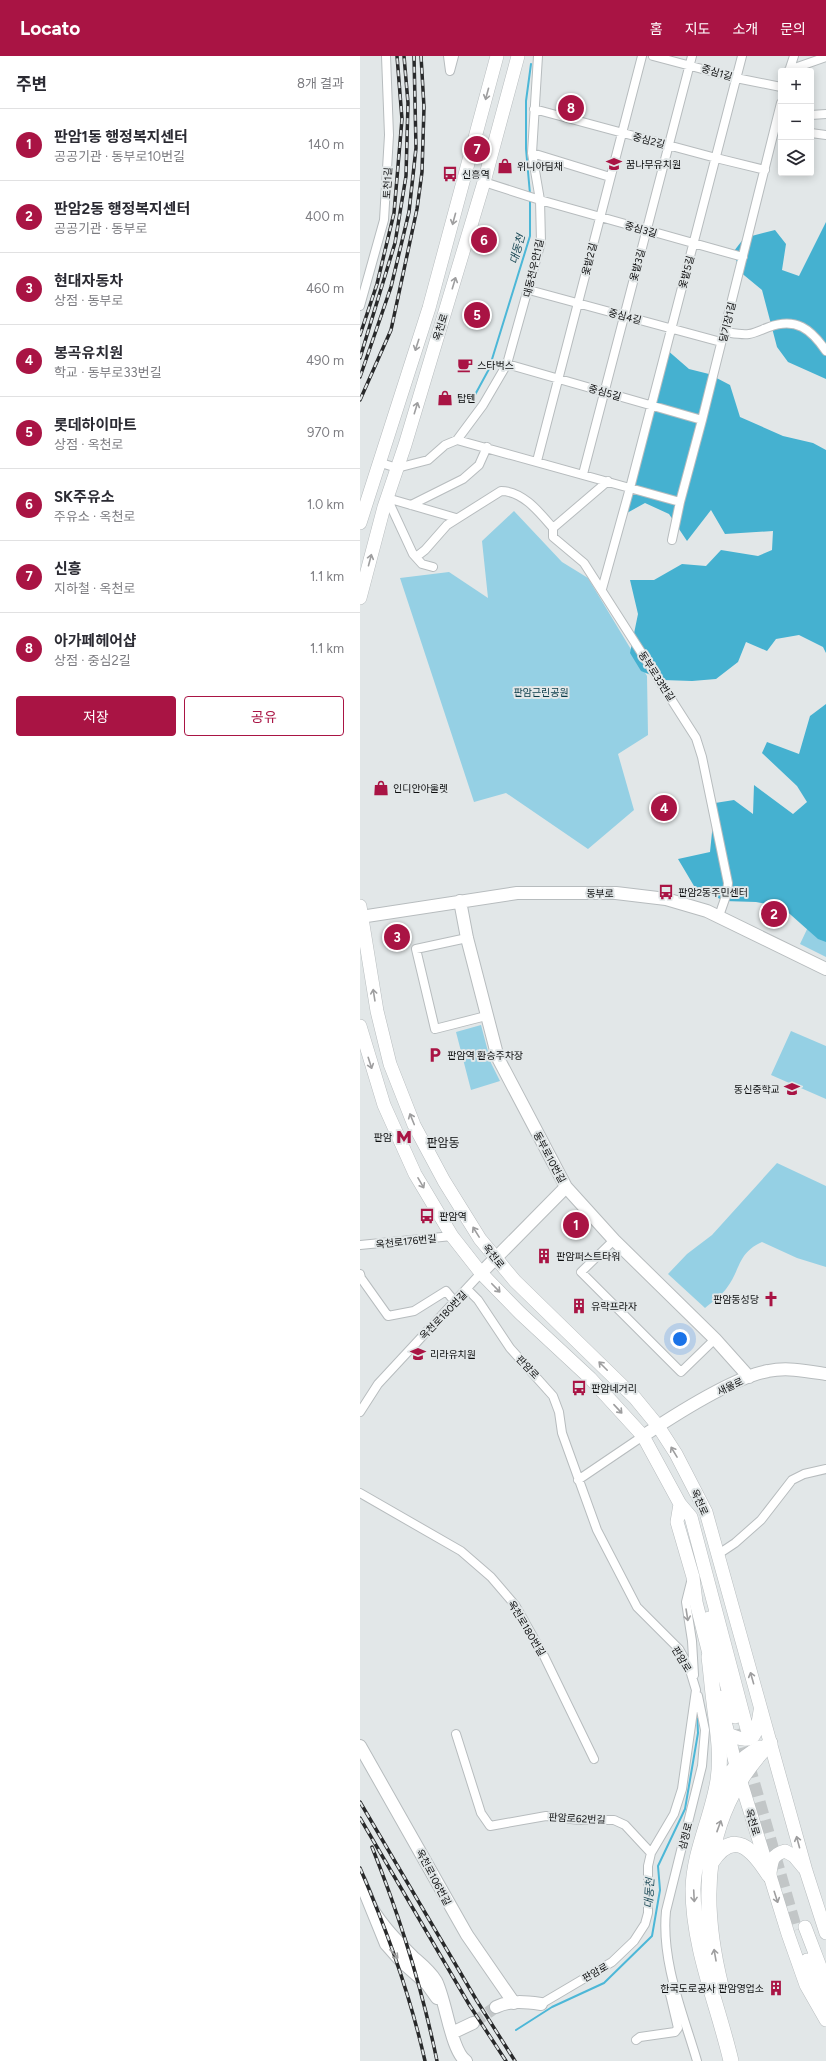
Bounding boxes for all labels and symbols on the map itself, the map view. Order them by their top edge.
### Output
street label: 중심1길 [700,62,734,83]
one-way arrow [483,87,490,100]
pin: 8 [558,93,584,123]
street label: 중심2길 [631,130,667,151]
pin: 7 [464,134,490,164]
school or university icon: 꿈나무유치원 [605,155,623,173]
shop icon: 위니아딤채 [496,157,514,175]
place label: 꿈나무유치원 [626,158,681,171]
place label: 위니아딤채 [517,160,563,173]
bus stop icon: 신흥역 [441,165,459,183]
street label: 토천1길 [380,167,395,199]
place label: 신흥역 [462,168,490,181]
one-way arrow [450,213,457,226]
street label: 중심3길 [623,219,659,240]
pin: 6 [471,225,497,255]
water label: 대동천 [507,231,528,265]
street label: 대동천우안1길 [520,238,546,298]
street label: 옻밭2길 [579,241,600,277]
street label: 옻밭3길 [627,247,648,283]
street label: 옻밭5길 [676,254,697,290]
one-way arrow [451,277,458,290]
pin: 5 [464,300,490,330]
street label: 달기장1길 [716,301,739,344]
street label: 중심4길 [607,306,643,327]
street label: 옥천로 [430,312,451,342]
one-way arrow [413,338,420,351]
cafe icon: 스타벅스 [456,356,474,374]
place label: 스타벅스 [477,359,514,372]
street label: 중심5길 [587,382,623,403]
shop icon: 탑텐 [436,389,454,407]
place label: 탑텐 [457,392,475,405]
one-way arrow [413,402,420,415]
one-way arrow [367,554,374,567]
street label: 동부로33번길 [636,649,678,704]
park label: 판암근린공원 [513,686,569,699]
shop icon: 인디안아울렛 [372,779,390,797]
place label: 인디안아울렛 [393,782,448,795]
pin: 4 [651,793,677,823]
bus stop icon: 판암2동주민센터 [657,883,675,901]
place label: 판암2동주민센터 [678,886,748,899]
street label: 동부로 [586,887,614,900]
pin: 2 [761,899,787,929]
pin: 3 [384,922,410,952]
one-way arrow [370,989,378,1002]
parking icon: 판암역 환승주차장 [426,1046,444,1064]
place label: 판암역 환승주차장 [447,1049,523,1062]
one-way arrow [367,1057,375,1069]
school or university icon: 동신중학교 [783,1080,801,1098]
place label: 동신중학교 [734,1083,780,1096]
one-way arrow [407,1113,415,1125]
metro station icon: 판암 [395,1128,413,1146]
street label: 동부로10번길 [531,1129,569,1185]
place label: 판암 [374,1131,393,1144]
district label: 판암동 [426,1136,460,1150]
one-way arrow [417,1177,425,1189]
bus stop icon: 판암역 [418,1207,436,1225]
place label: 판암역 [439,1210,467,1223]
pin: 1 [563,1210,589,1240]
one-way arrow [471,1226,479,1238]
street label: 옥천로176번길 [375,1232,437,1251]
street label: 옥천로 [480,1241,507,1271]
building icon: 판암퍼스트타워 [535,1247,553,1265]
place label: 판암퍼스트타워 [556,1250,620,1263]
one-way arrow [491,1283,501,1293]
street label: 옥천로180번길 [417,1288,470,1342]
church icon: 판암동성당 [762,1290,780,1308]
place label: 판암동성당 [713,1293,759,1306]
building icon: 유락프라자 [570,1297,588,1315]
place label: 유락프라자 [591,1300,638,1313]
your location [670,1329,690,1349]
school or university icon: 리라유치원 [409,1345,427,1363]
place label: 리라유치원 [430,1348,476,1361]
street label: 판암로 [513,1353,542,1382]
one-way arrow [598,1362,608,1371]
street label: 새울로 [715,1375,745,1398]
bus stop icon: 판암네거리 [570,1379,588,1397]
place label: 판암네거리 [591,1382,637,1395]
one-way arrow [614,1404,623,1414]
one-way arrow [670,1446,678,1458]
street label: 옥천로 [688,1487,711,1517]
street label: 옥천로180번길 [505,1598,548,1658]
one-way arrow [684,1608,692,1621]
street label: 판암로 [669,1644,694,1674]
one-way arrow [748,1672,756,1685]
street label: 옥천로 [742,1807,763,1837]
street label: 판암로62번길 [548,1811,606,1826]
street label: 삼정로 [676,1821,695,1851]
one-way arrow [716,1821,724,1833]
one-way arrow [794,1835,801,1848]
street label: 옥천로106번길 [413,1847,454,1908]
water label: 대동천 [642,1876,657,1909]
one-way arrow [690,1889,697,1902]
one-way arrow [773,1891,781,1903]
one-way arrow [390,1949,399,1959]
one-way arrow [711,1949,719,1962]
street label: 판암로 [580,1960,610,1985]
building icon: 한국도로공사 판암영업소 [767,1979,785,1997]
place label: 한국도로공사 판암영업소 [660,1982,764,1995]

